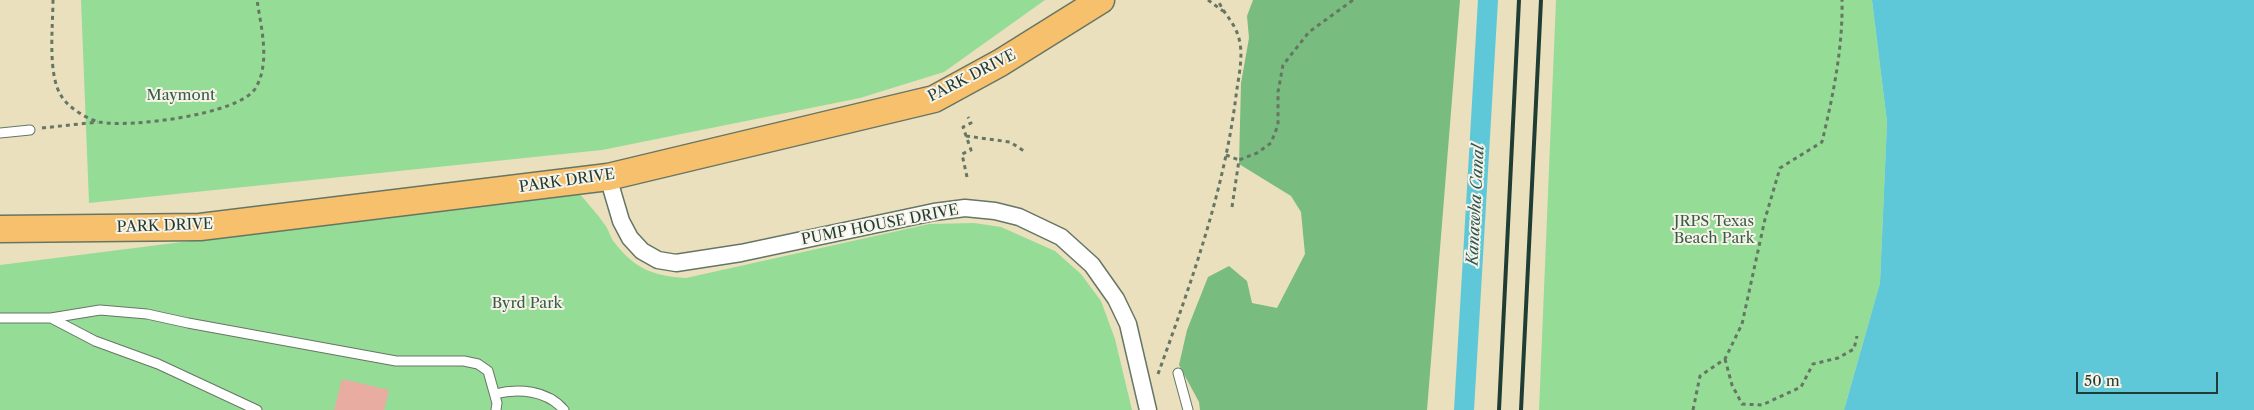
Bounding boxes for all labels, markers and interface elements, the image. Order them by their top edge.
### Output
street label: PARK DRIVE [925,46,1019,106]
park label: Maymont [147,87,215,105]
water label: Kanawha Canal [1463,144,1489,266]
street label: PARK DRIVE [518,165,616,197]
street label: PUMP HOUSE DRIVE [800,201,960,249]
park label: JRPS Texas Beach Park [1674,213,1754,248]
street label: PARK DRIVE [116,215,214,237]
park label: Byrd Park [492,295,562,313]
scale bar [2079,362,2222,394]
text: 50 m [2084,371,2120,390]

